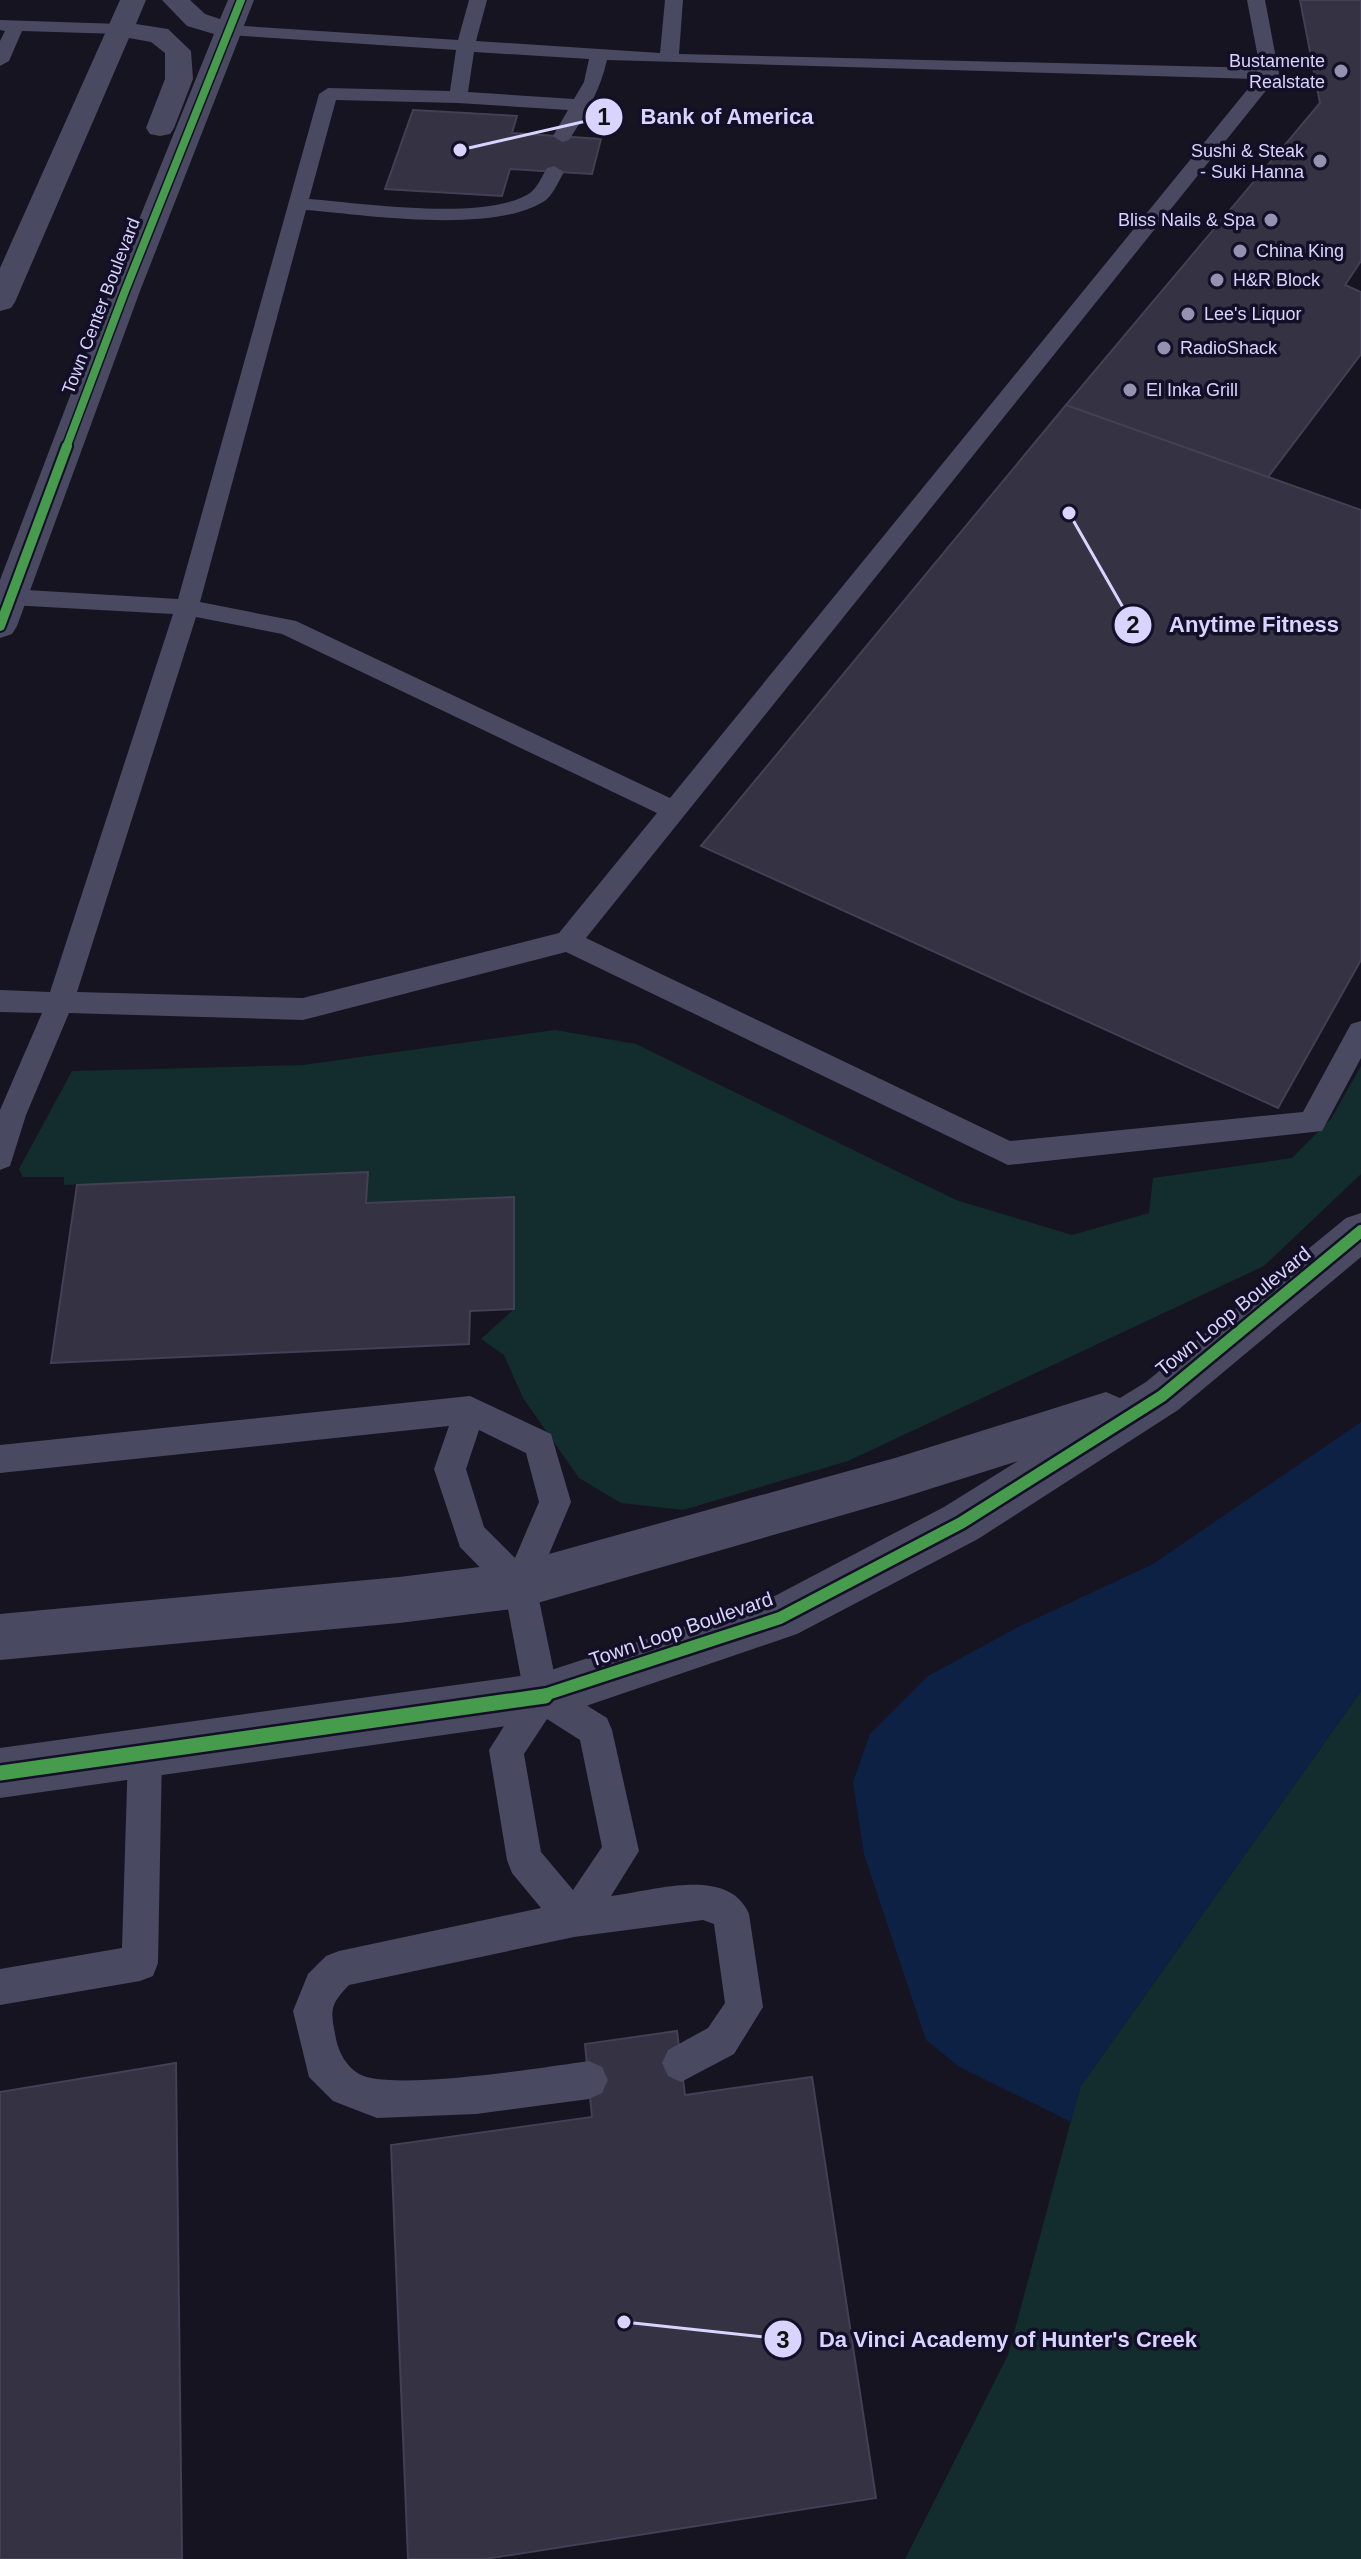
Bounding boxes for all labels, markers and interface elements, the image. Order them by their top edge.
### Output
place label: Bustamente Realstate [1229,51,1325,92]
marker: Bustamente Realstate [1332,62,1350,80]
callout: Bank of America [584,94,830,140]
text: 1 [597,103,611,130]
text: Bank of America [641,104,814,129]
place label: Sushi & Steak - Suki Hanna [1191,141,1305,182]
marker: Sushi & Steak - Suki Hanna [1311,152,1329,170]
place label: Bliss Nails & Spa [1118,210,1256,230]
marker: Bliss Nails & Spa [1262,211,1280,229]
street label: Town Center Boulevard [58,215,144,397]
place label: China King [1256,241,1344,261]
marker: China King [1231,242,1249,260]
place label: H&R Block [1233,270,1321,290]
marker: H&R Block [1208,271,1226,289]
place label: Lee's Liquor [1204,304,1302,324]
marker: Lee's Liquor [1179,305,1197,323]
place label: RadioShack [1180,338,1278,358]
marker: RadioShack [1155,339,1173,357]
place label: El Inka Grill [1146,380,1238,400]
marker: El Inka Grill [1121,381,1139,399]
callout: Anytime Fitness [1113,602,1355,648]
text: 2 [1126,611,1140,638]
text: Anytime Fitness [1169,612,1339,637]
street label: Town Loop Boulevard [1151,1242,1315,1380]
street label: Town Loop Boulevard [586,1587,776,1671]
callout: Da Vinci Academy of Hunter's Creek [763,2316,1214,2362]
text: 3 [776,2326,790,2353]
text: Da Vinci Academy of Hunter's Creek [819,2327,1198,2352]

